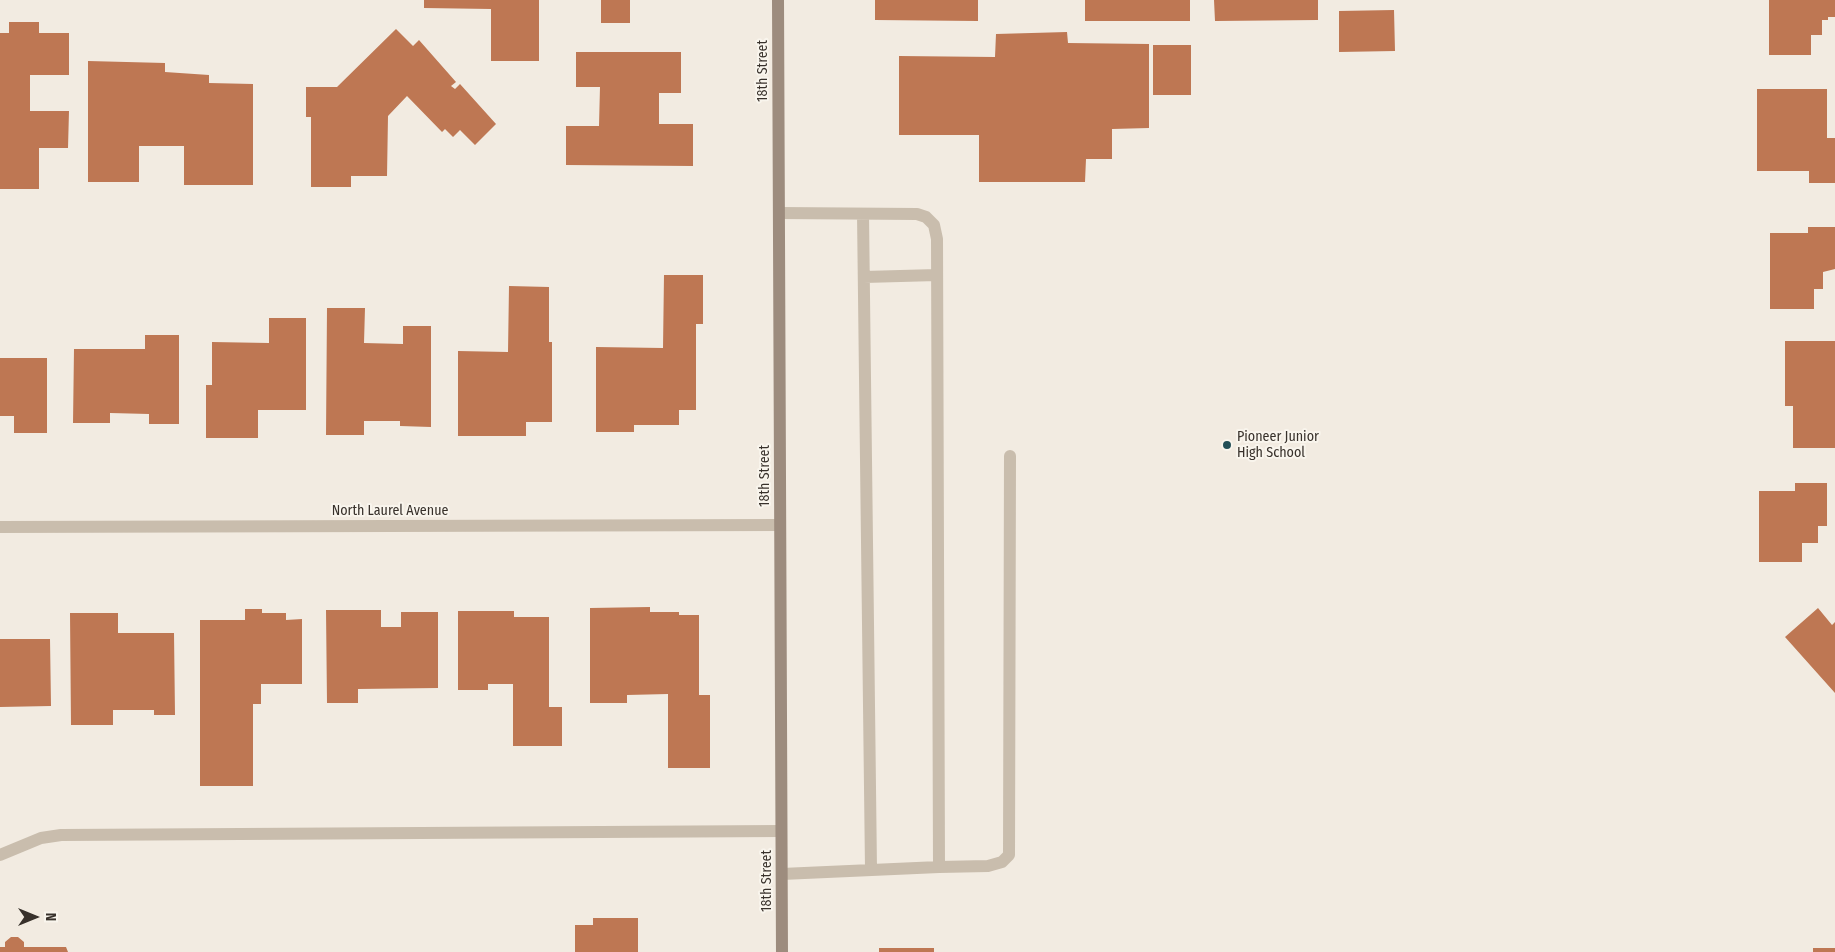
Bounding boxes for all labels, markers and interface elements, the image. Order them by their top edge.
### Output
street label: 18th Street [755,40,771,102]
place label: Pioneer Junior High School [1237,429,1319,462]
marker: Pioneer Junior High School [1221,439,1233,451]
street label: 18th Street [757,445,773,507]
street label: North Laurel Avenue [332,503,448,519]
street label: 18th Street [759,850,775,912]
north arrow [10,892,60,942]
text: N [42,913,59,921]

